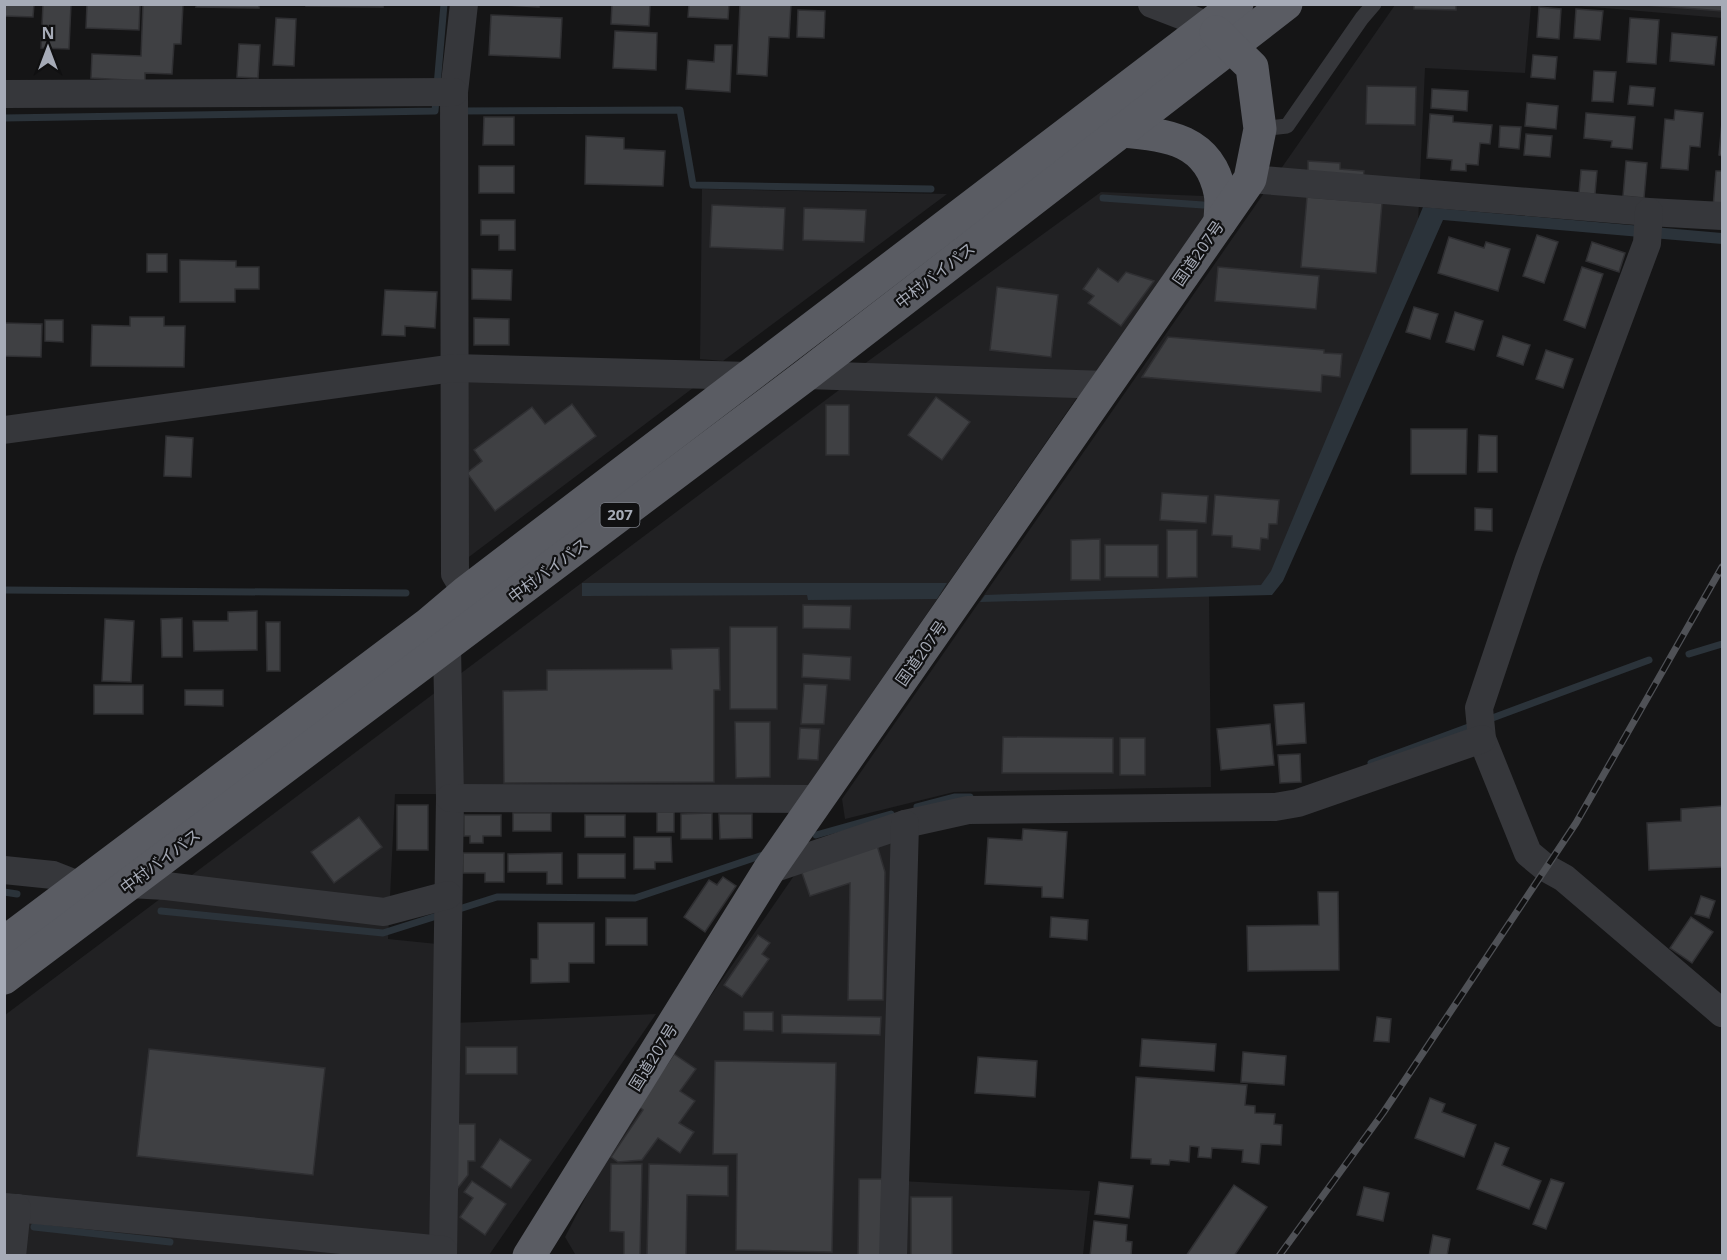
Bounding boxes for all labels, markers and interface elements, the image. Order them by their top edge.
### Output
north arrow [18,18,78,78]
text: N [41,22,55,44]
street label: 国道207号 [1167,216,1229,290]
street label: 中村バイパス [891,237,979,313]
road number: 207 [600,503,640,527]
street label: 中村バイパス [503,532,593,608]
street label: 国道207号 [890,616,952,690]
street label: 中村バイパス [115,823,205,899]
street label: 国道207号 [624,1019,682,1095]

